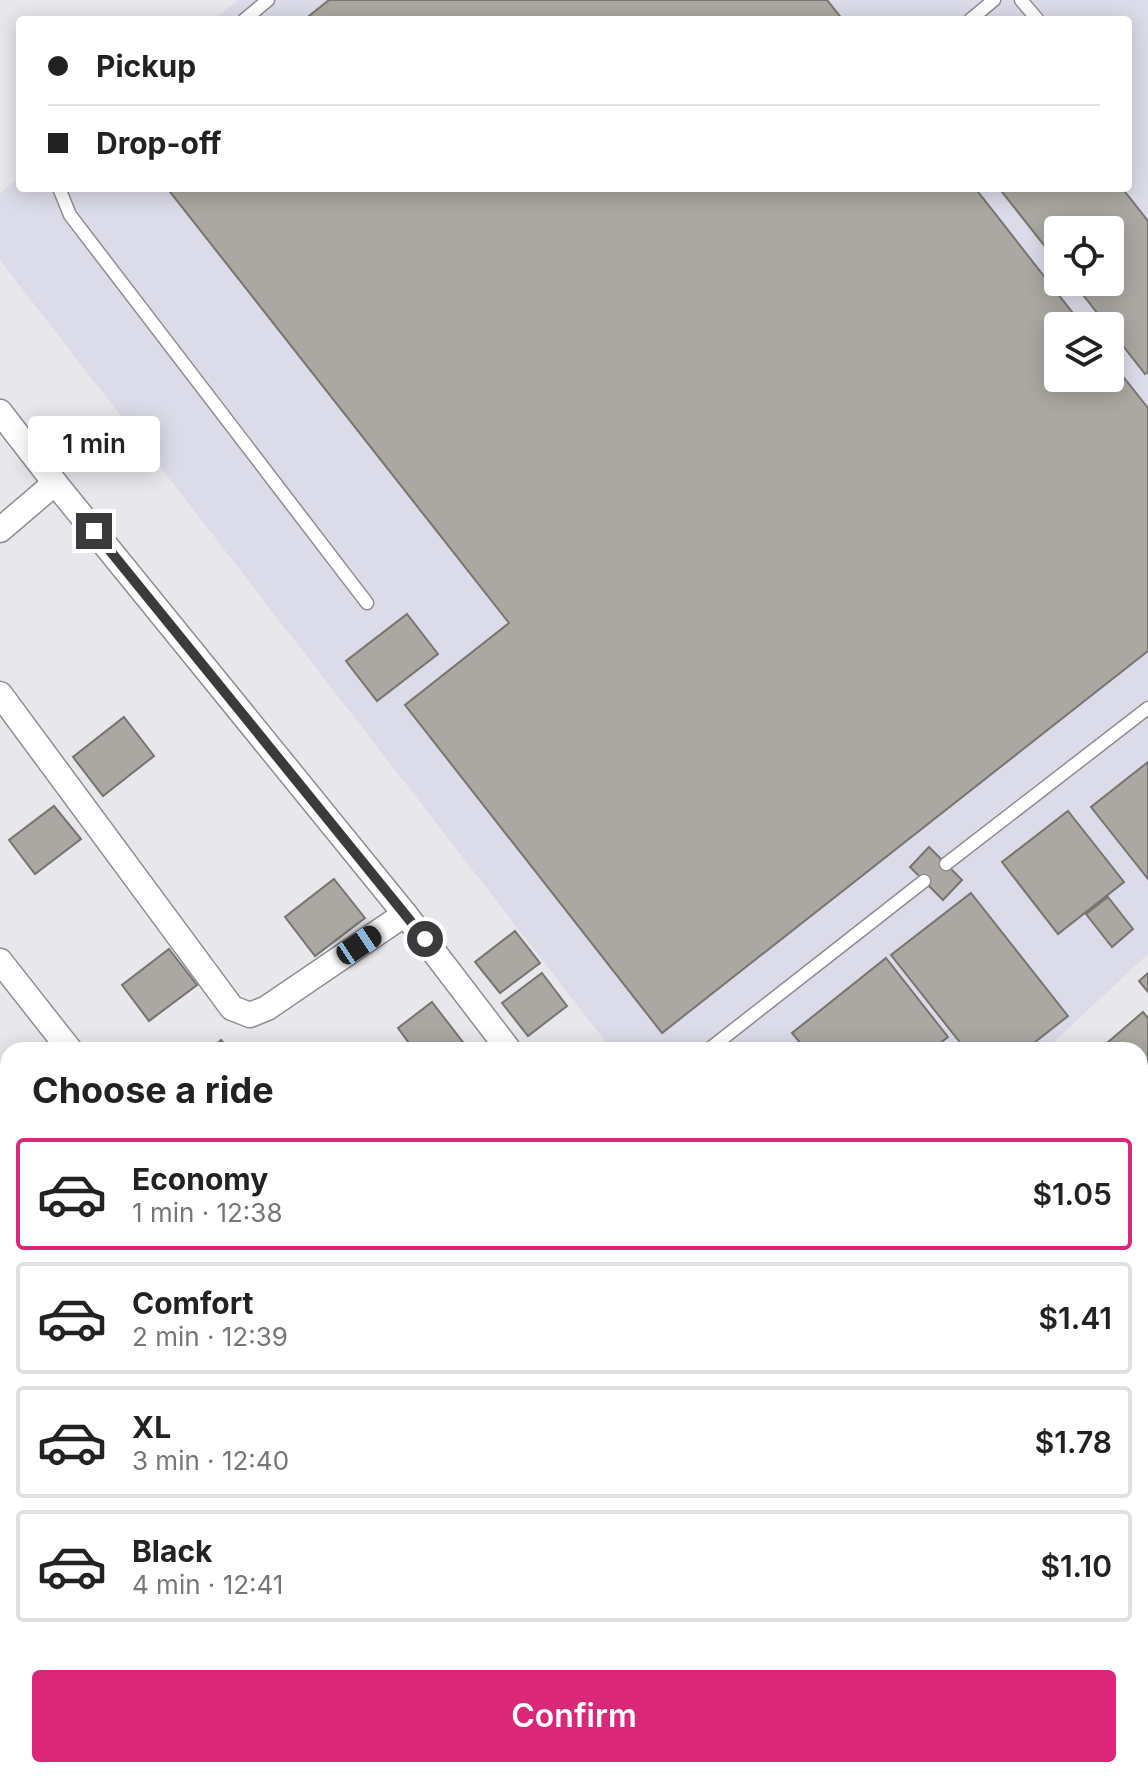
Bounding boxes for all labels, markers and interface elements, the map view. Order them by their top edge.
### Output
text: Pickup [96,48,196,84]
text: Drop-off [96,125,222,161]
map controls [1044,216,1124,392]
button: locate [1044,216,1124,296]
button: layers [1044,312,1124,392]
callout: 1 min [28,415,160,471]
text: 1 min [62,428,126,459]
route end [76,513,112,549]
route start [407,921,443,957]
car [332,922,386,968]
text: Choose a ride [32,1068,274,1112]
icon: car [36,1158,108,1230]
text: Economy [132,1161,268,1197]
text: $1.05 [1032,1176,1112,1212]
text: 1 min · 12:38 [132,1197,283,1228]
icon: car [36,1282,108,1354]
text: Comfort [132,1285,253,1321]
text: $1.41 [1039,1300,1112,1336]
text: 2 min · 12:39 [132,1321,288,1352]
icon: car [36,1406,108,1478]
text: XL [132,1409,171,1445]
text: $1.78 [1035,1424,1112,1460]
text: 3 min · 12:40 [132,1445,289,1476]
icon: car [36,1530,108,1602]
text: Black [132,1533,212,1569]
text: $1.10 [1040,1548,1112,1584]
text: 4 min · 12:41 [132,1569,283,1600]
button: Confirm [32,1670,1116,1762]

